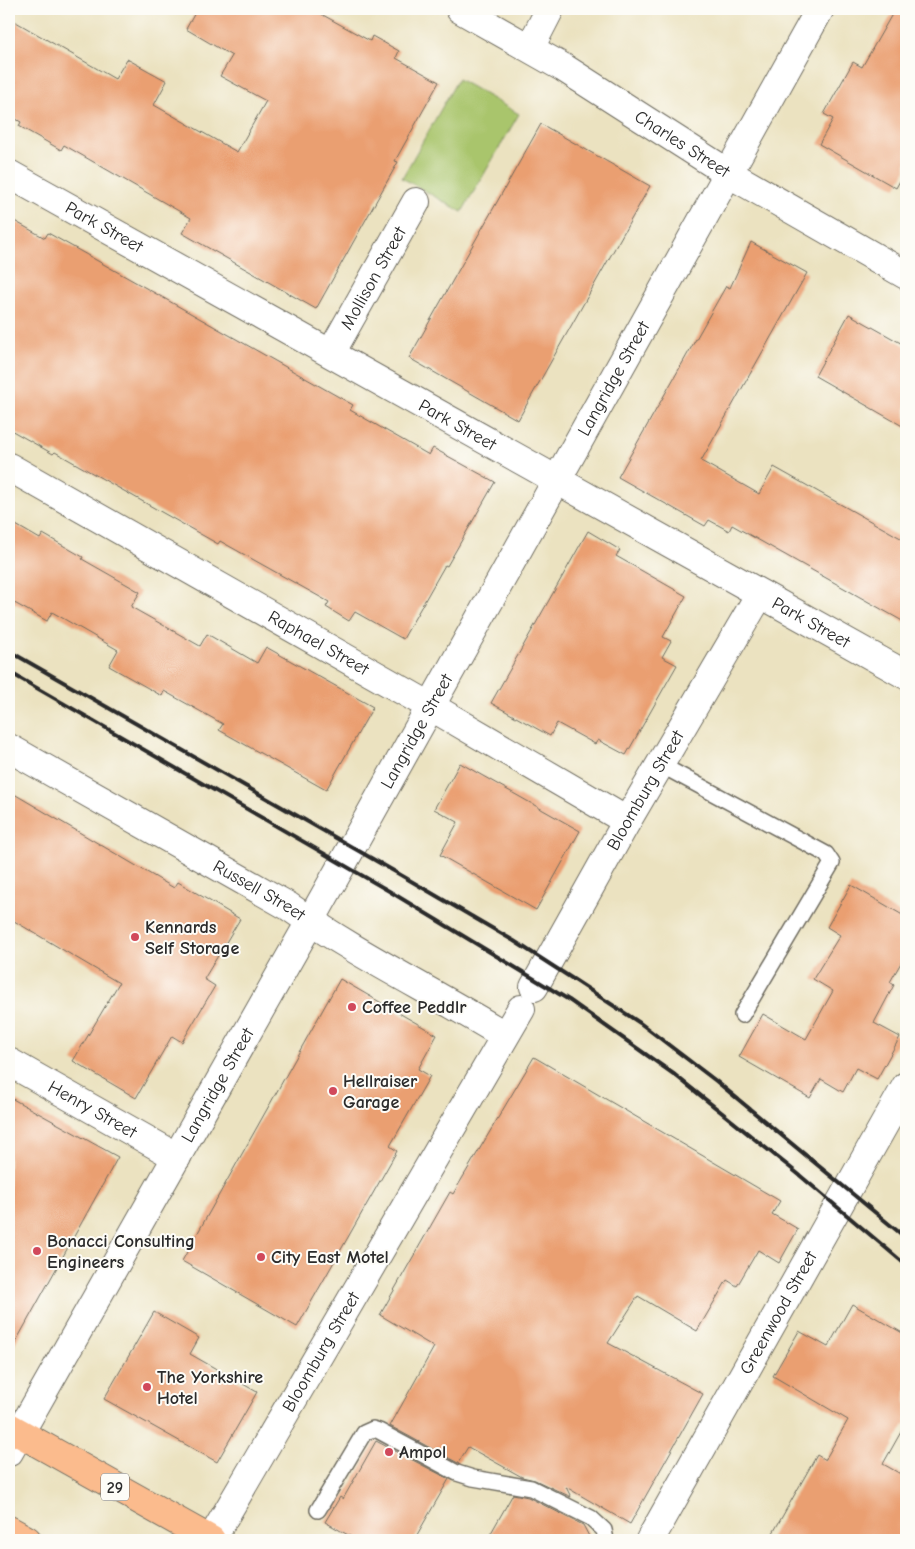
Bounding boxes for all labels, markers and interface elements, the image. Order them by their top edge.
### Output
street label: Charles Street [631,106,734,183]
street label: Park Street [61,197,147,258]
street label: Mollison Street [336,222,411,333]
street label: Langridge Street [574,317,655,440]
street label: Park Street [415,395,501,456]
street label: Park Street [768,593,854,653]
street label: Raphael Street [264,606,373,680]
street label: Langridge Street [377,670,458,793]
street label: Bloomburg Street [603,726,689,854]
street label: Russell Street [209,856,310,926]
place label: Kennards Self Storage [145,917,239,959]
marker: Kennards Self Storage [129,931,141,943]
place label: Coffee Peddlr [362,997,467,1018]
marker: Coffee Peddlr [346,1001,358,1013]
street label: Langridge Street [177,1024,259,1146]
place label: Hellraiser Garage [343,1071,418,1113]
street label: Henry Street [44,1076,141,1143]
marker: Hellraiser Garage [327,1085,339,1097]
place label: Bonacci Consulting Engineers [47,1231,195,1273]
marker: Bonacci Consulting Engineers [31,1245,43,1257]
place label: City East Motel [271,1247,389,1268]
street label: Greenwood Street [736,1247,822,1378]
marker: City East Motel [255,1251,267,1263]
street label: Bloomburg Street [278,1288,365,1416]
place label: The Yorkshire Hotel [157,1367,263,1409]
marker: The Yorkshire Hotel [141,1381,153,1393]
place label: Ampol [399,1442,446,1463]
marker: Ampol [383,1446,395,1458]
road number: 29 [101,1474,129,1500]

